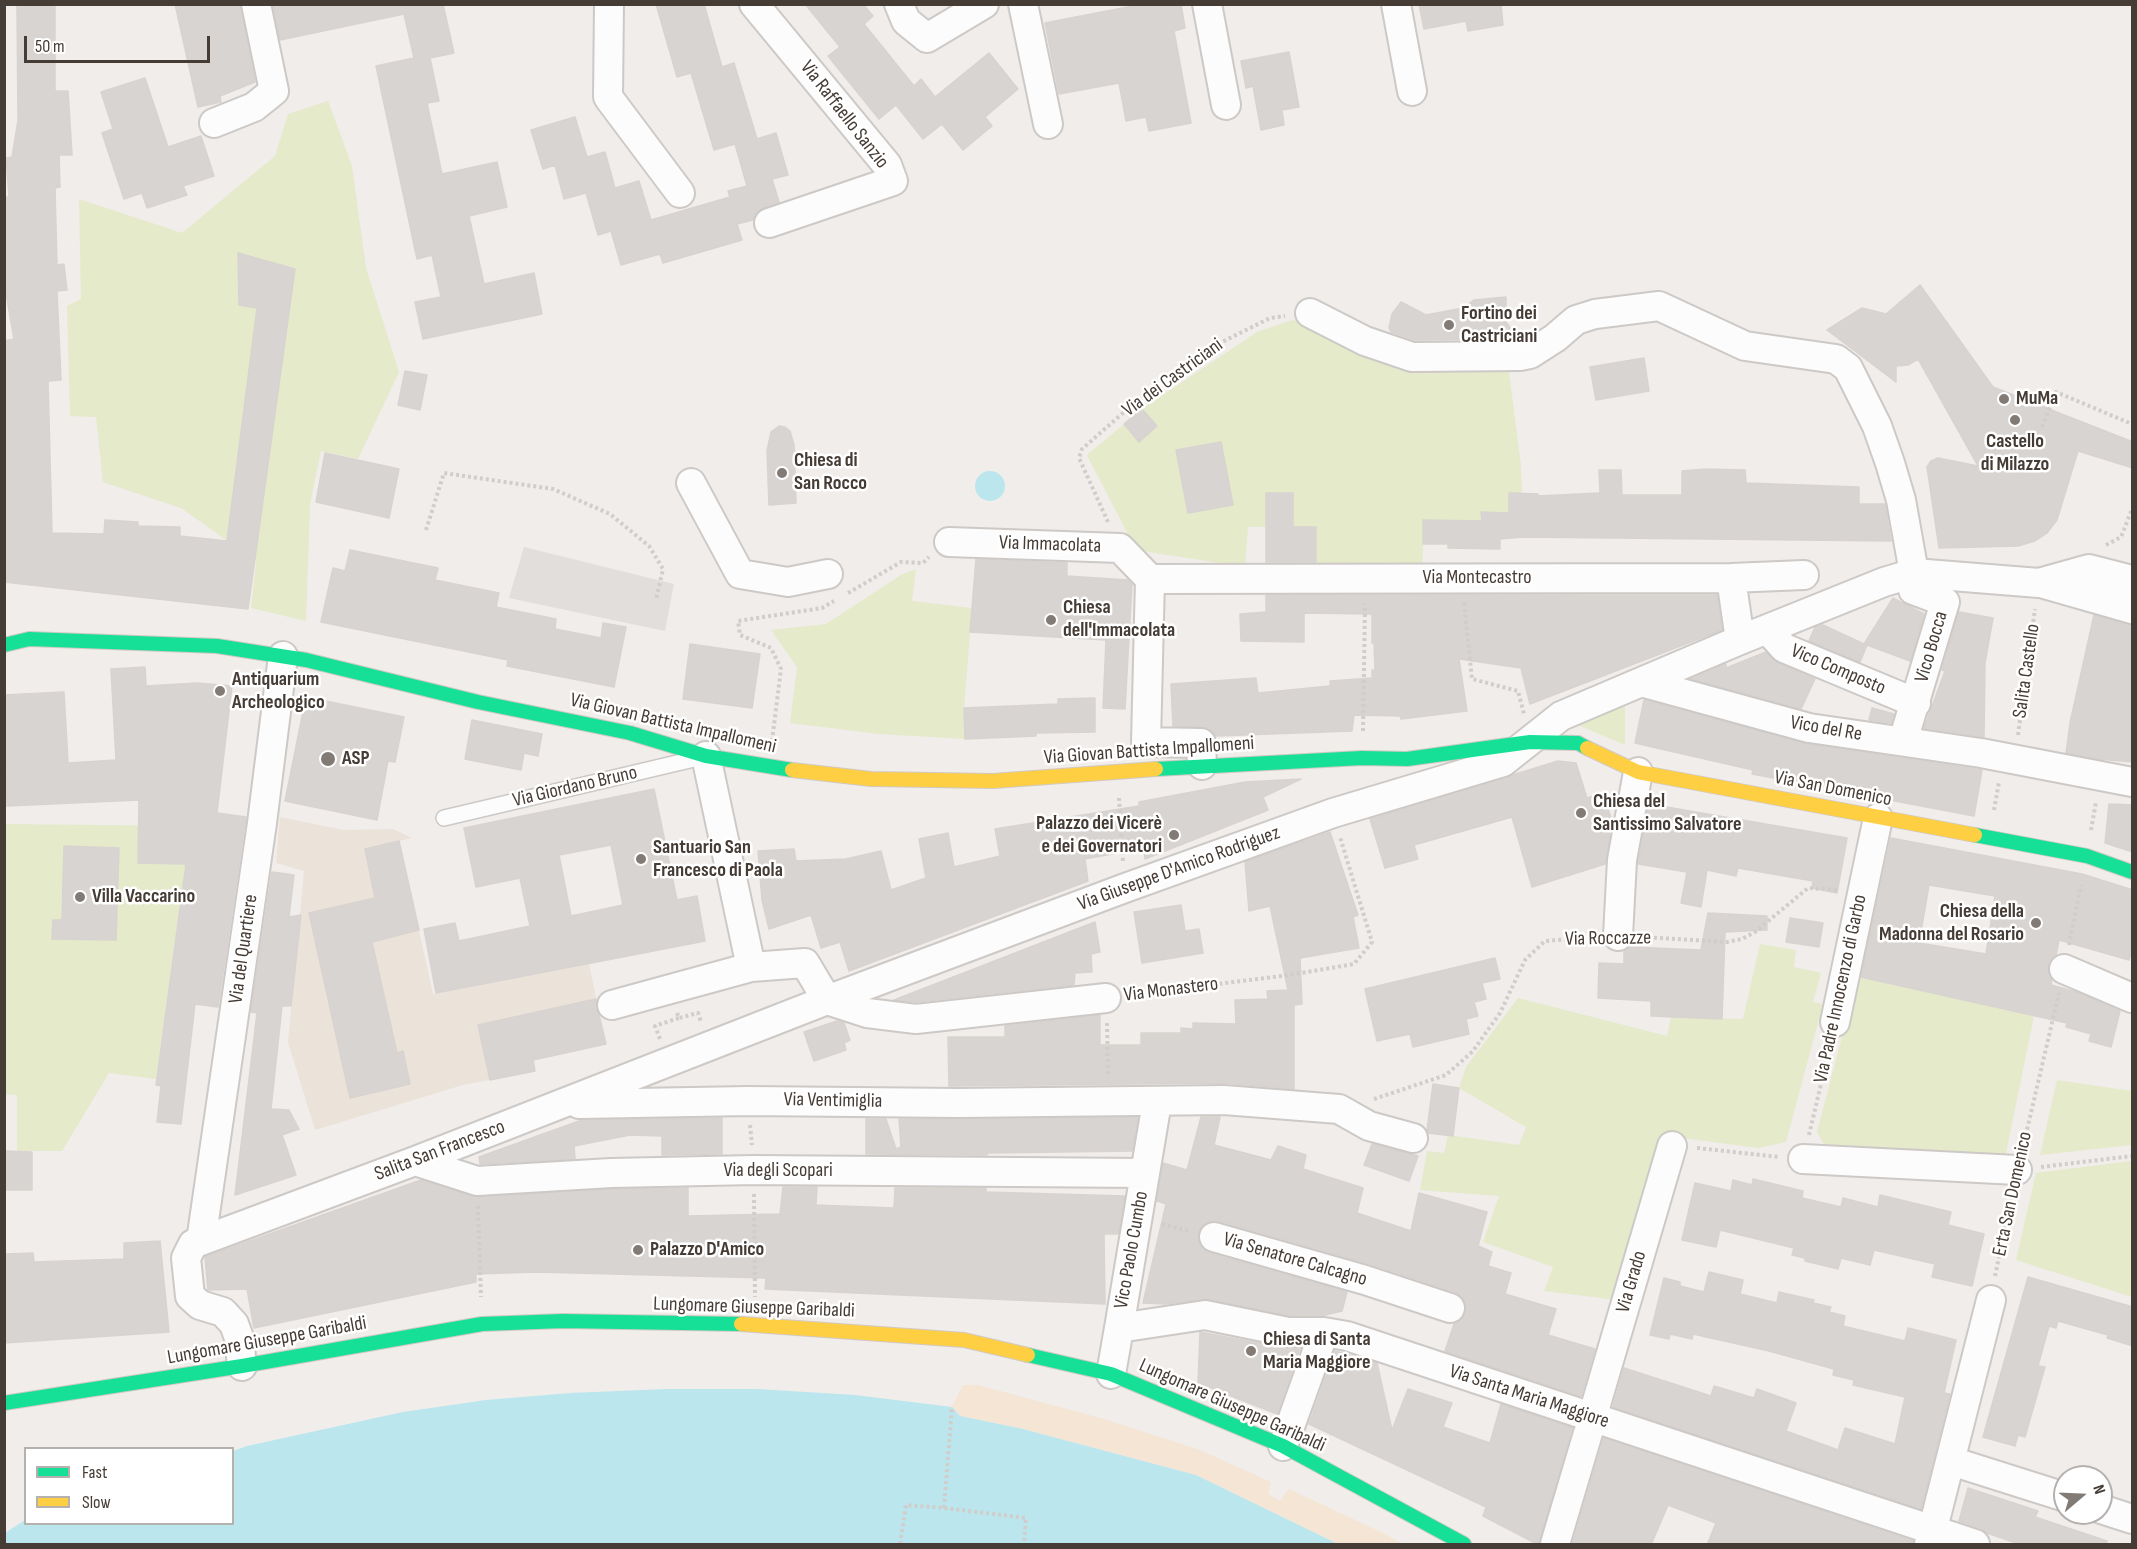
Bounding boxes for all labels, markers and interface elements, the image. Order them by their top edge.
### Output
scale bar [27,24,213,62]
text: 50 m [35,36,65,57]
street label: Via Raffaello Sanzio [794,56,894,174]
place label: Fortino dei Castriciani [1461,302,1537,349]
marker: Fortino dei Castriciani [1442,318,1456,332]
street label: Via dei Castriciani [1118,334,1228,422]
place label: MuMa [2016,387,2058,411]
marker: MuMa [1997,392,2011,406]
marker: Castello di Milazzo [2008,413,2022,427]
place label: Castello di Milazzo [1981,430,2049,477]
place label: Chiesa di San Rocco [794,449,867,496]
marker: Chiesa di San Rocco [775,466,789,480]
street label: Via Immacolata [998,531,1102,559]
street label: Via Montecastro [1423,566,1531,590]
place label: Chiesa dell'Immacolata [1063,596,1175,643]
street label: Vico Bocca [1910,609,1954,685]
marker: Chiesa dell'Immacolata [1044,613,1058,627]
street label: Salita Castello [2009,622,2045,720]
street label: Vico Composto [1787,639,1889,701]
place label: Antiquarium Archeologico [232,668,325,715]
marker: Antiquarium Archeologico [213,684,227,698]
street label: Via Giovan Battista Impallomeni [568,689,778,759]
street label: Vico del Re [1788,711,1864,747]
street label: Via Giovan Battista Impallomeni [1043,732,1255,770]
place label: ASP [342,747,370,771]
marker: ASP [319,750,337,768]
street label: Via Giordano Bruno [510,761,640,813]
street label: Via San Domenico [1772,766,1894,812]
place label: Chiesa del Santissimo Salvatore [1593,790,1741,837]
marker: Chiesa del Santissimo Salvatore [1574,806,1588,820]
place label: Palazzo dei Vicerè e dei Governatori [1036,812,1162,859]
street label: Via Giuseppe D'Amico Rodriguez [1075,821,1283,917]
marker: Palazzo dei Vicerè e dei Governatori [1167,828,1181,842]
place label: Santuario San Francesco di Paola [653,836,783,883]
marker: Santuario San Francesco di Paola [634,852,648,866]
place label: Villa Vaccarino [92,885,195,909]
marker: Villa Vaccarino [73,890,87,904]
street label: Via del Quartiere [224,893,264,1005]
street label: Via Padre Innocenzo di Garbo [1809,893,1873,1085]
place label: Chiesa della Madonna del Rosario [1879,900,2024,947]
marker: Chiesa della Madonna del Rosario [2029,916,2043,930]
street label: Via Roccazze [1565,926,1651,952]
street label: Via Monastero [1122,972,1220,1008]
street label: Via Ventimiglia [783,1088,883,1114]
street label: Salita San Francesco [371,1115,509,1187]
street label: Erta San Domenico [1988,1130,2038,1258]
street label: Via degli Scopari [723,1159,833,1183]
street label: Vico Paolo Cumbo [1110,1189,1154,1311]
street label: Via Senatore Calcagno [1220,1228,1370,1292]
place label: Palazzo D'Amico [650,1238,764,1262]
marker: Palazzo D'Amico [631,1243,645,1257]
street label: Via Grado [1612,1248,1652,1316]
street label: Lungomare Giuseppe Garibaldi [653,1292,855,1324]
street label: Lungomare Giuseppe Garibaldi [166,1312,368,1370]
place label: Chiesa di Santa Maria Maggiore [1263,1328,1371,1375]
marker: Chiesa di Santa Maria Maggiore [1244,1344,1258,1358]
street label: Lungomare Giuseppe Garibaldi [1135,1354,1329,1458]
street label: Via Santa Maria Maggiore [1446,1360,1612,1434]
legend [24,1447,234,1525]
text: Fast [82,1462,107,1483]
north arrow [2053,1465,2113,1525]
text: N [2088,1482,2109,1497]
text: Slow [82,1492,111,1513]

